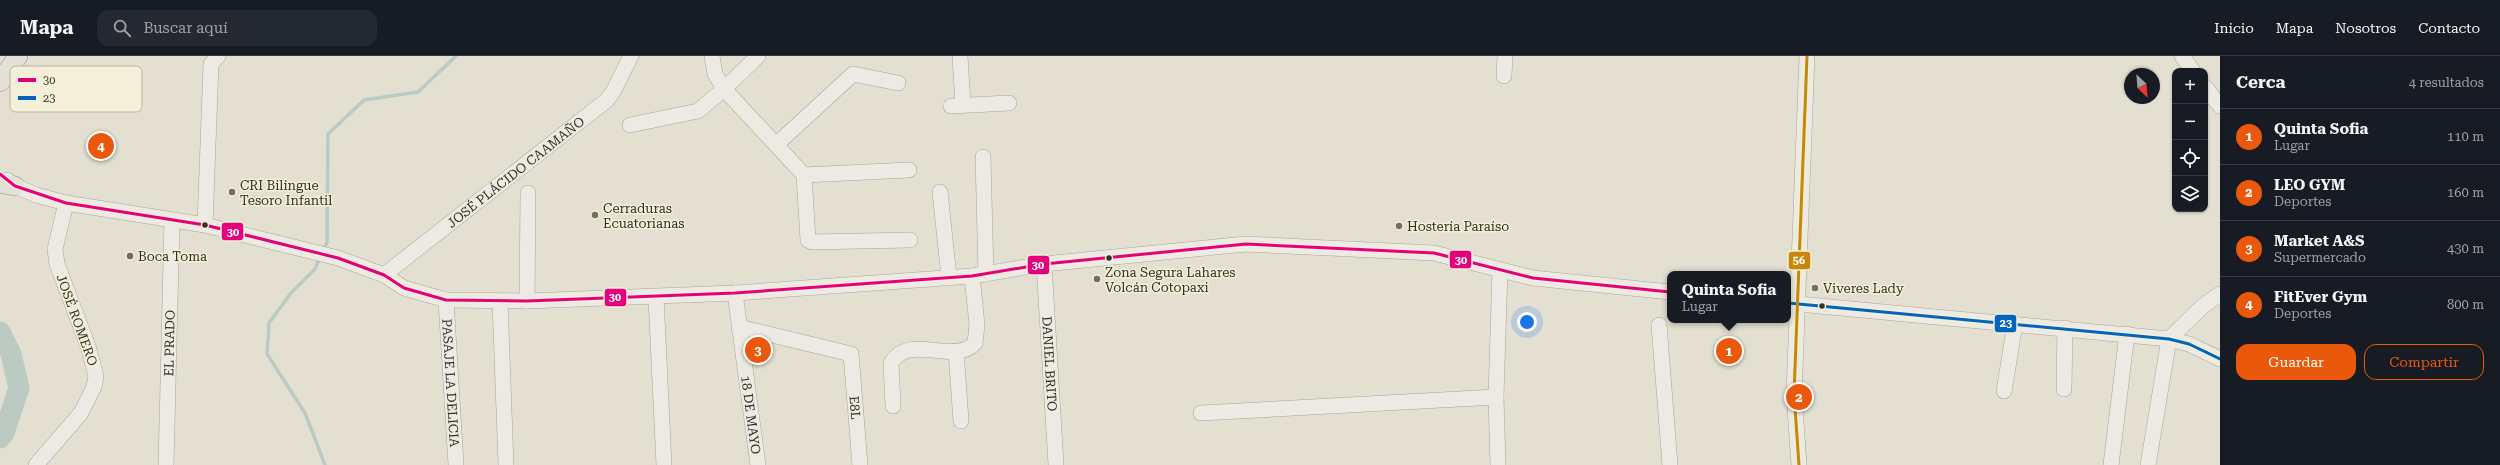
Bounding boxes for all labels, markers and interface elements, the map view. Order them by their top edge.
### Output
search box [97,10,377,46]
text: Mapa [20,16,73,39]
icon: search [111,17,133,39]
text: Buscar aquí [143,19,228,37]
text: Inicio [2214,20,2254,36]
text: Mapa [2276,20,2313,36]
text: Nosotros [2335,20,2396,36]
text: Contacto [2418,20,2480,36]
legend [10,66,142,112]
north arrow [2124,68,2160,104]
map controls [2172,68,2208,212]
button: + [2172,68,2208,104]
text: Cerca [2236,72,2286,92]
text: 30 [43,74,55,87]
text: 4 resultados [2409,75,2484,90]
text: 23 [43,92,55,105]
button: − [2172,104,2208,140]
street label: JOSÉ PLÁCIDO CAAMAÑO [444,113,587,230]
text: Quinta Sofia [2274,120,2368,138]
text: 1 [2245,129,2253,144]
text: 110 m [2447,129,2484,144]
pin: 4 [88,131,114,161]
text: Lugar [2274,138,2310,153]
button: locate [2172,140,2208,176]
button: layers [2172,176,2208,212]
text: LEO GYM [2274,176,2345,194]
place label: CRI Bilingue Tesoro Infantil [240,178,332,208]
text: 2 [2245,185,2253,200]
text: 160 m [2447,185,2484,200]
marker: CRI Bilingue Tesoro Infantil [227,187,237,197]
text: Deportes [2274,194,2331,209]
place label: Cerraduras Ecuatorianas [603,201,685,231]
marker: Cerraduras Ecuatorianas [590,210,600,220]
place label: Hostería Paraíso [1407,219,1509,234]
unlabelled marker [200,220,210,230]
marker: Hostería Paraíso [1394,221,1404,231]
line badge: 30 [221,222,244,241]
text: 30 [227,226,239,239]
text: Market A&S [2274,232,2364,250]
text: 3 [2245,241,2253,256]
text: 430 m [2447,241,2484,256]
place label: Boca Toma [138,249,207,264]
line badge: 30 [1449,250,1472,269]
text: Supermercado [2274,250,2366,265]
marker: Boca Toma [125,251,135,261]
line badge: 56 [1788,251,1811,270]
unlabelled marker [1104,253,1114,263]
text: 30 [1455,254,1467,267]
text: 56 [1793,254,1805,267]
line badge: 30 [1027,255,1050,275]
text: 30 [1032,259,1044,272]
place label: Zona Segura Lahares Volcán Cotopaxi [1105,265,1236,295]
popup [1667,271,1791,323]
street label: JOSÉ ROMERO [53,272,102,368]
marker: Zona Segura Lahares Volcán Cotopaxi [1092,274,1102,284]
text: Quinta Sofia [1682,281,1776,299]
place label: Viveres Lady [1823,281,1904,296]
marker: Viveres Lady [1810,283,1820,293]
line badge: 30 [604,288,627,307]
text: FitEver Gym [2274,288,2367,306]
text: 30 [609,291,621,304]
text: 4 [2245,297,2253,312]
text: 800 m [2447,297,2484,312]
text: Lugar [1682,299,1718,314]
unlabelled marker [1817,301,1827,311]
text: Deportes [2274,306,2331,321]
street label: EL PRADO [161,310,177,377]
your location [1517,312,1537,332]
line badge: 23 [1994,314,2017,333]
street label: DANIEL BRITO [1040,316,1060,412]
text: 23 [2000,317,2012,330]
street label: PASAJE LA DELICIA [440,318,462,448]
pin: 3 [745,335,771,365]
pin: 1 [1716,336,1742,366]
button: Guardar [2236,344,2356,380]
button: Compartir [2364,344,2484,380]
street label: 18 DE MAYO [739,375,764,455]
pin: 2 [1786,382,1812,412]
street label: E8L [847,395,864,420]

